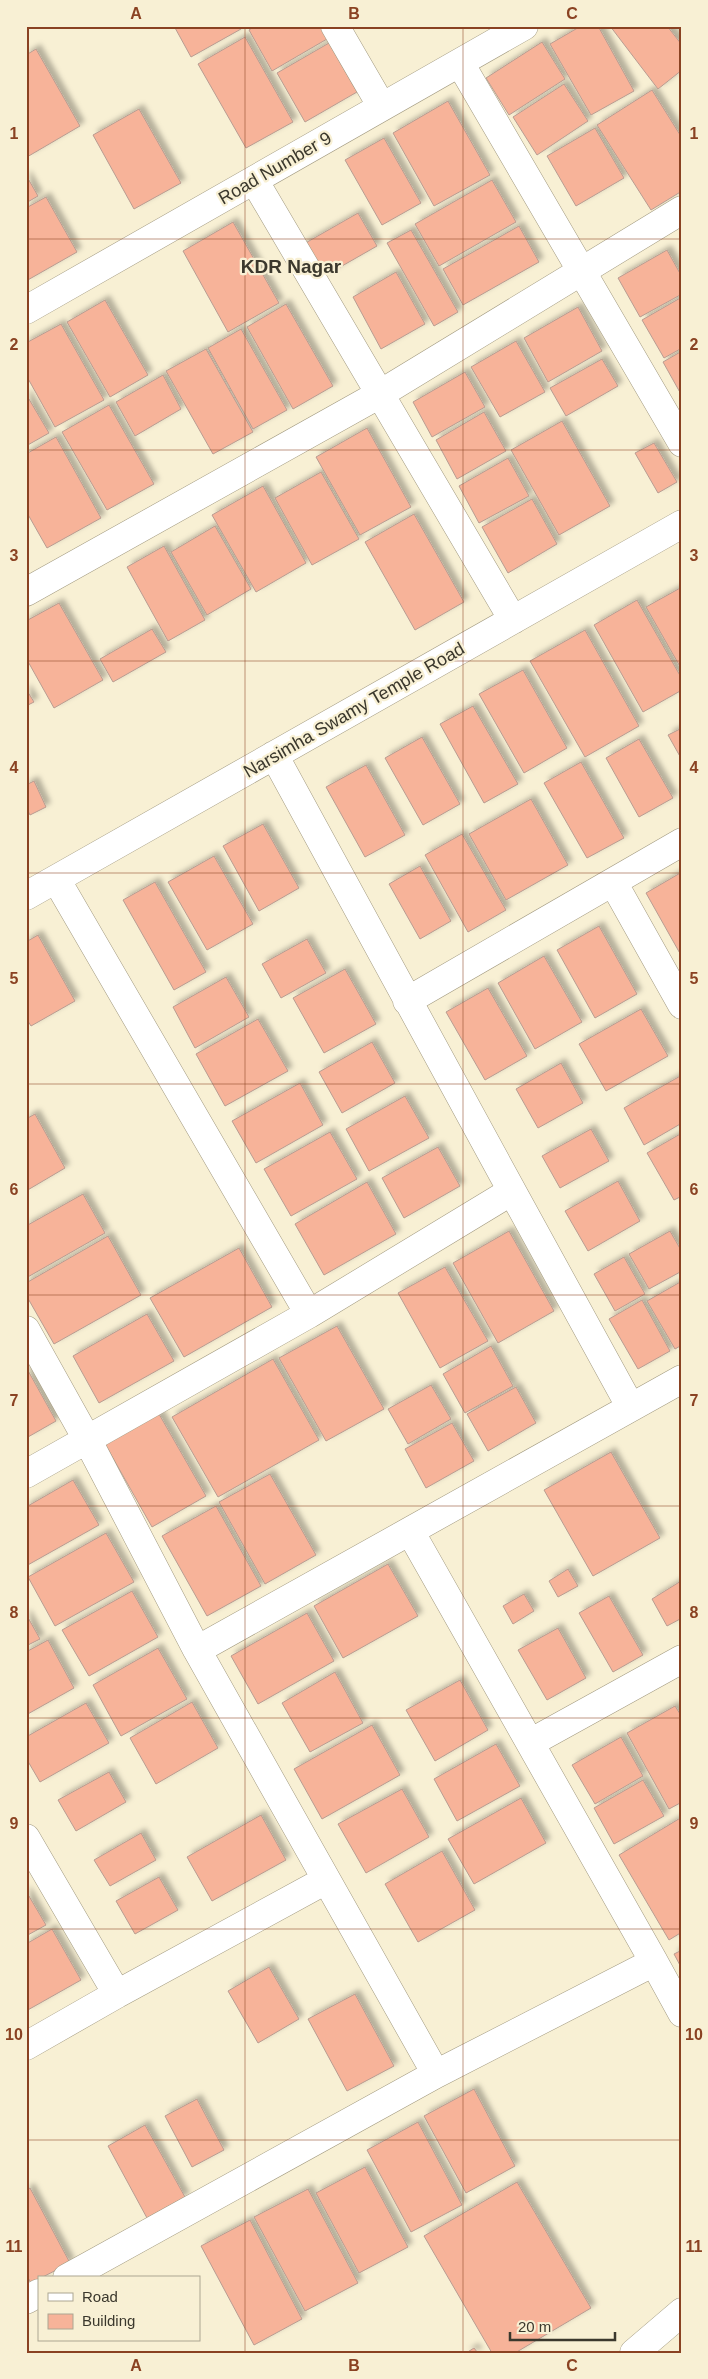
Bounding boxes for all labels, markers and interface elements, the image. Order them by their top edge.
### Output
text: A [130,5,142,22]
text: B [348,5,360,22]
text: C [566,5,578,22]
text: 1 [10,125,19,142]
text: 1 [690,125,699,142]
street label: Road Number 9 [215,128,335,208]
district label: KDR Nagar [241,256,342,277]
text: 2 [10,336,19,353]
text: 2 [690,336,699,353]
text: 3 [10,547,19,564]
text: 3 [690,547,699,564]
street label: Narsimha Swamy Temple Road [240,638,468,782]
text: 4 [10,759,19,776]
text: 4 [690,759,699,776]
text: 5 [10,970,19,987]
text: 5 [690,970,699,987]
text: 6 [10,1181,19,1198]
text: 6 [690,1181,699,1198]
text: 7 [10,1392,19,1409]
text: 7 [690,1392,699,1409]
text: 8 [10,1604,19,1621]
text: 8 [690,1604,699,1621]
text: 9 [10,1815,19,1832]
text: 9 [690,1815,699,1832]
text: 10 [5,2026,23,2043]
text: 10 [685,2026,703,2043]
text: 11 [6,2238,23,2255]
text: 11 [686,2238,703,2255]
legend [38,2276,200,2342]
text: Road [82,2288,118,2305]
scale bar [510,2309,616,2341]
text: Building [82,2312,135,2329]
text: 20 m [518,2318,551,2335]
text: A [130,2357,142,2374]
text: B [348,2357,360,2374]
text: C [566,2357,578,2374]

